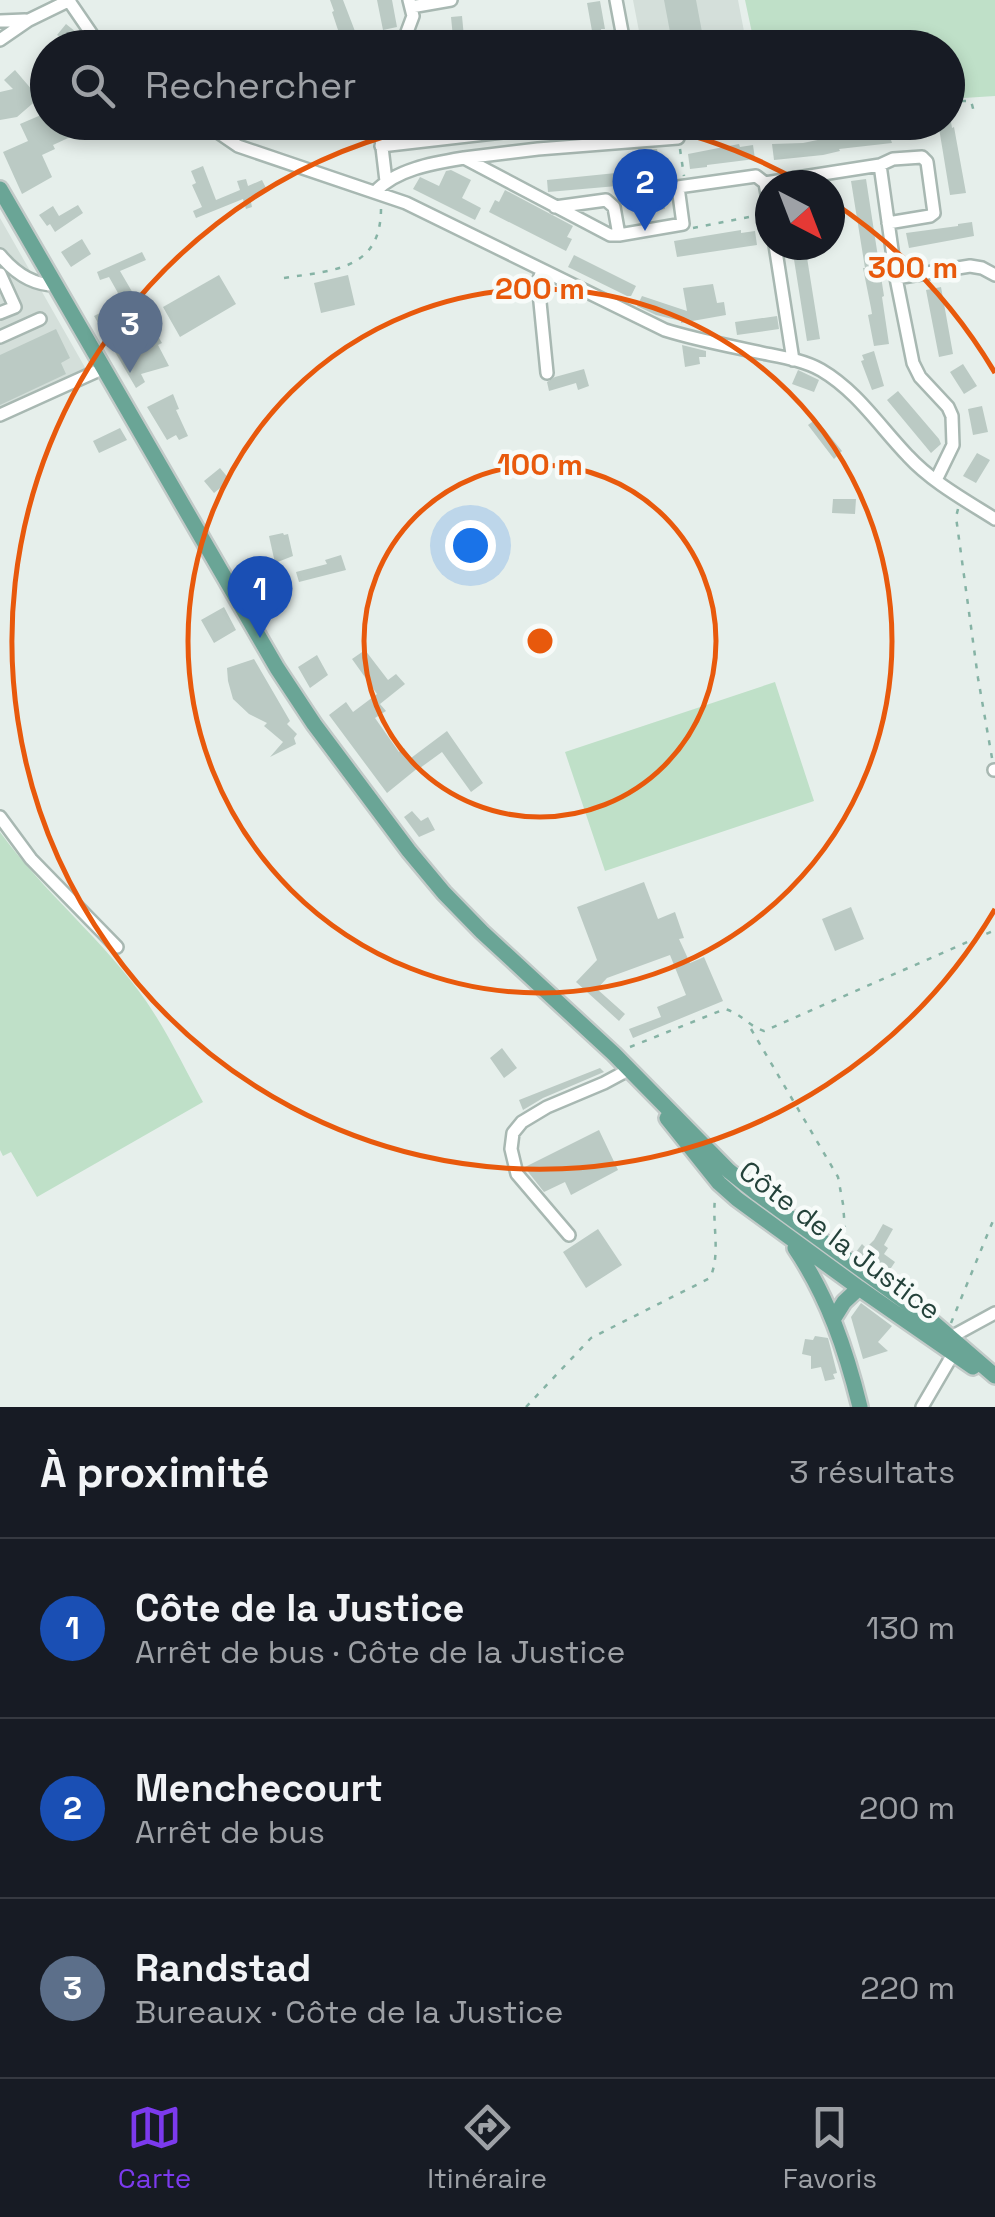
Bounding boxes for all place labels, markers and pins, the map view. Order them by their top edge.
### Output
pin: 2 [612,148,678,231]
pin: 3 [98,290,162,373]
pin: 1 [228,556,292,638]
centre of rings [522,623,558,659]

